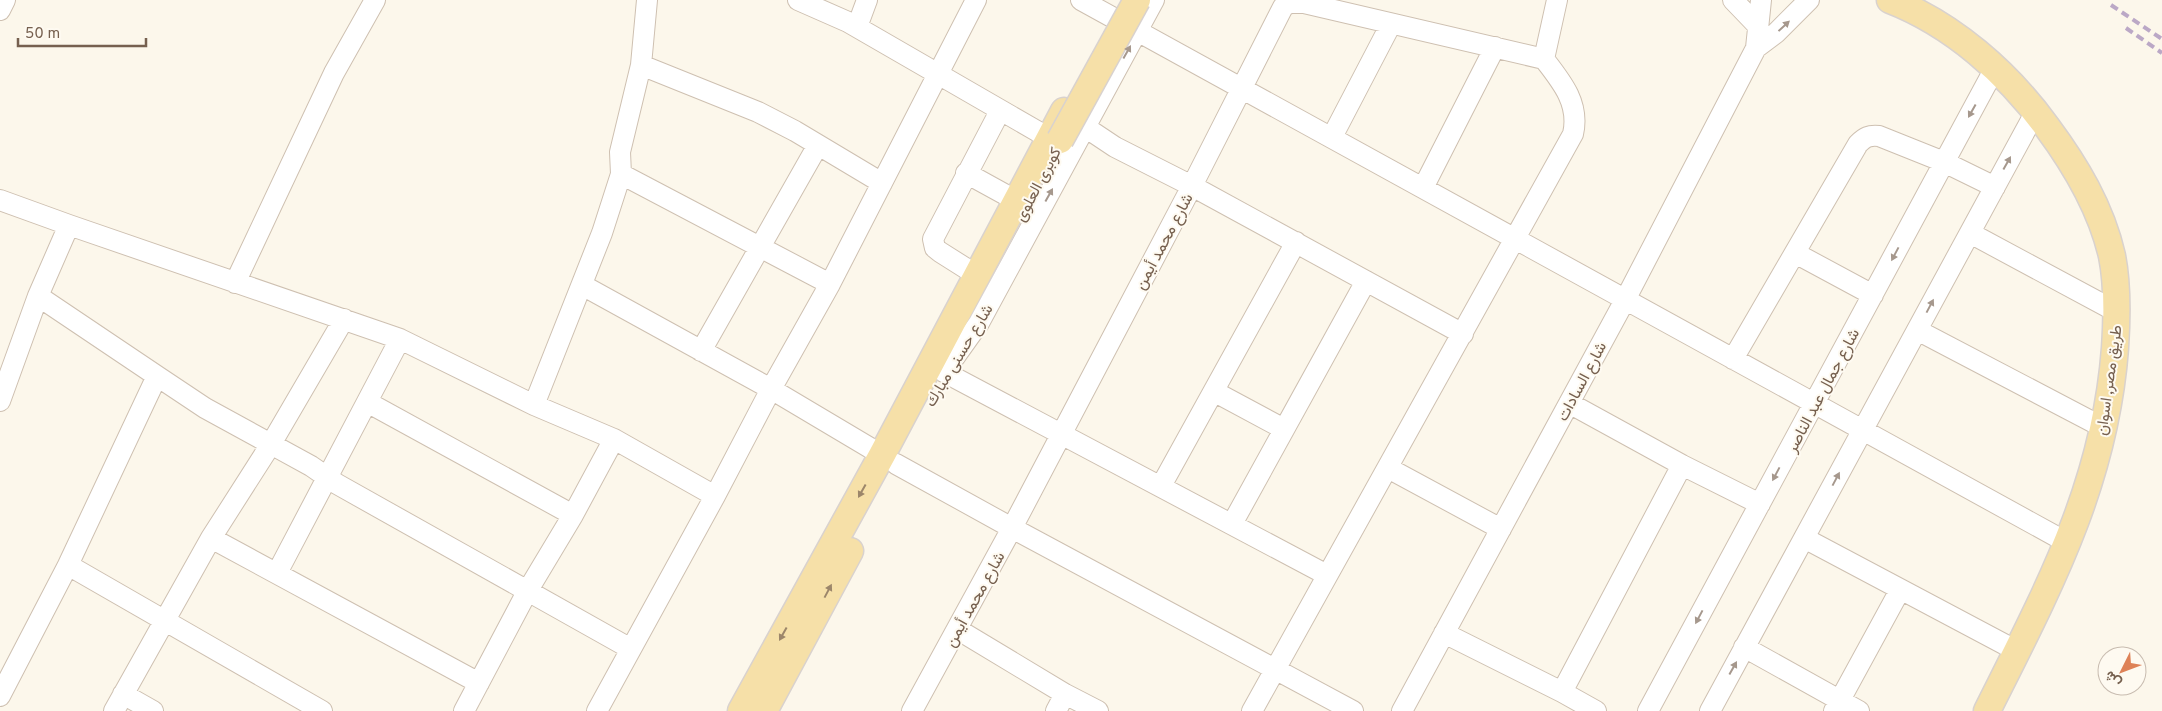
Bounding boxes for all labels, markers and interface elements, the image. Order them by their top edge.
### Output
scale bar [18,15,145,47]
one-way arrow [1777,20,1789,32]
text: 50 m [25,25,60,44]
one-way arrow [1122,45,1131,59]
one-way arrow [1967,104,1976,117]
street label: كوبرى العلوى [1011,144,1067,225]
one-way arrow [2003,156,2012,170]
one-way arrow [1045,187,1053,202]
street label: شارع محمد أيمن [1131,190,1199,294]
one-way arrow [1891,247,1899,261]
one-way arrow [1926,299,1934,313]
street label: شارع حسنى مبارك [921,301,998,411]
street label: طريق مصر, اسوان [2092,324,2128,437]
street label: شارع جمال عبد الناصر [1782,325,1865,457]
street label: شارع السادات [1553,339,1612,425]
one-way arrow [1772,467,1781,481]
one-way arrow [1831,473,1840,486]
one-way arrow [858,484,866,499]
street label: شارع محمد أيمن [941,549,1010,651]
one-way arrow [824,584,832,598]
one-way arrow [1695,610,1703,624]
one-way arrow [779,627,788,640]
north arrow [2097,646,2147,696]
one-way arrow [1729,661,1737,675]
text: ش [2101,667,2125,691]

